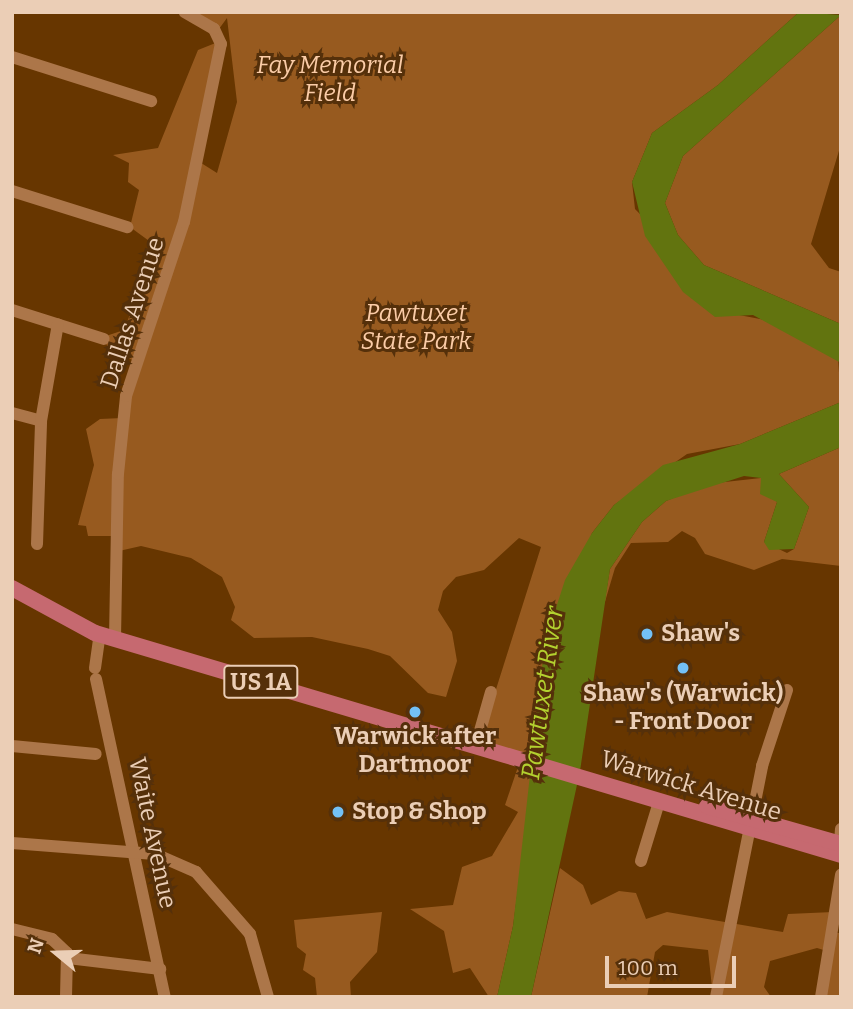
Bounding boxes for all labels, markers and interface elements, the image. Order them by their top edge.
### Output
park label: Fay Memorial Field [256,52,404,108]
street label: Dallas Avenue [95,234,171,392]
park label: Pawtuxet State Park [361,300,471,356]
water label: Pawtuxet River [515,604,571,782]
place label: Shaw's [661,620,740,648]
marker: Shaw's [639,626,655,642]
marker: Shaw's (Warwick) - Front Door [675,660,691,676]
road number: US 1A [222,662,300,702]
place label: Shaw's (Warwick) - Front Door [583,680,783,736]
marker: Warwick after Dartmoor [407,704,423,720]
place label: Warwick after Dartmoor [334,723,496,779]
street label: Warwick Avenue [597,745,785,827]
street label: Waite Avenue [122,755,182,911]
place label: Stop & Shop [352,798,487,826]
marker: Stop & Shop [330,804,346,820]
north arrow [21,918,91,988]
text: N [22,935,49,957]
scale bar [608,942,739,986]
text: 100 m [618,955,678,981]

